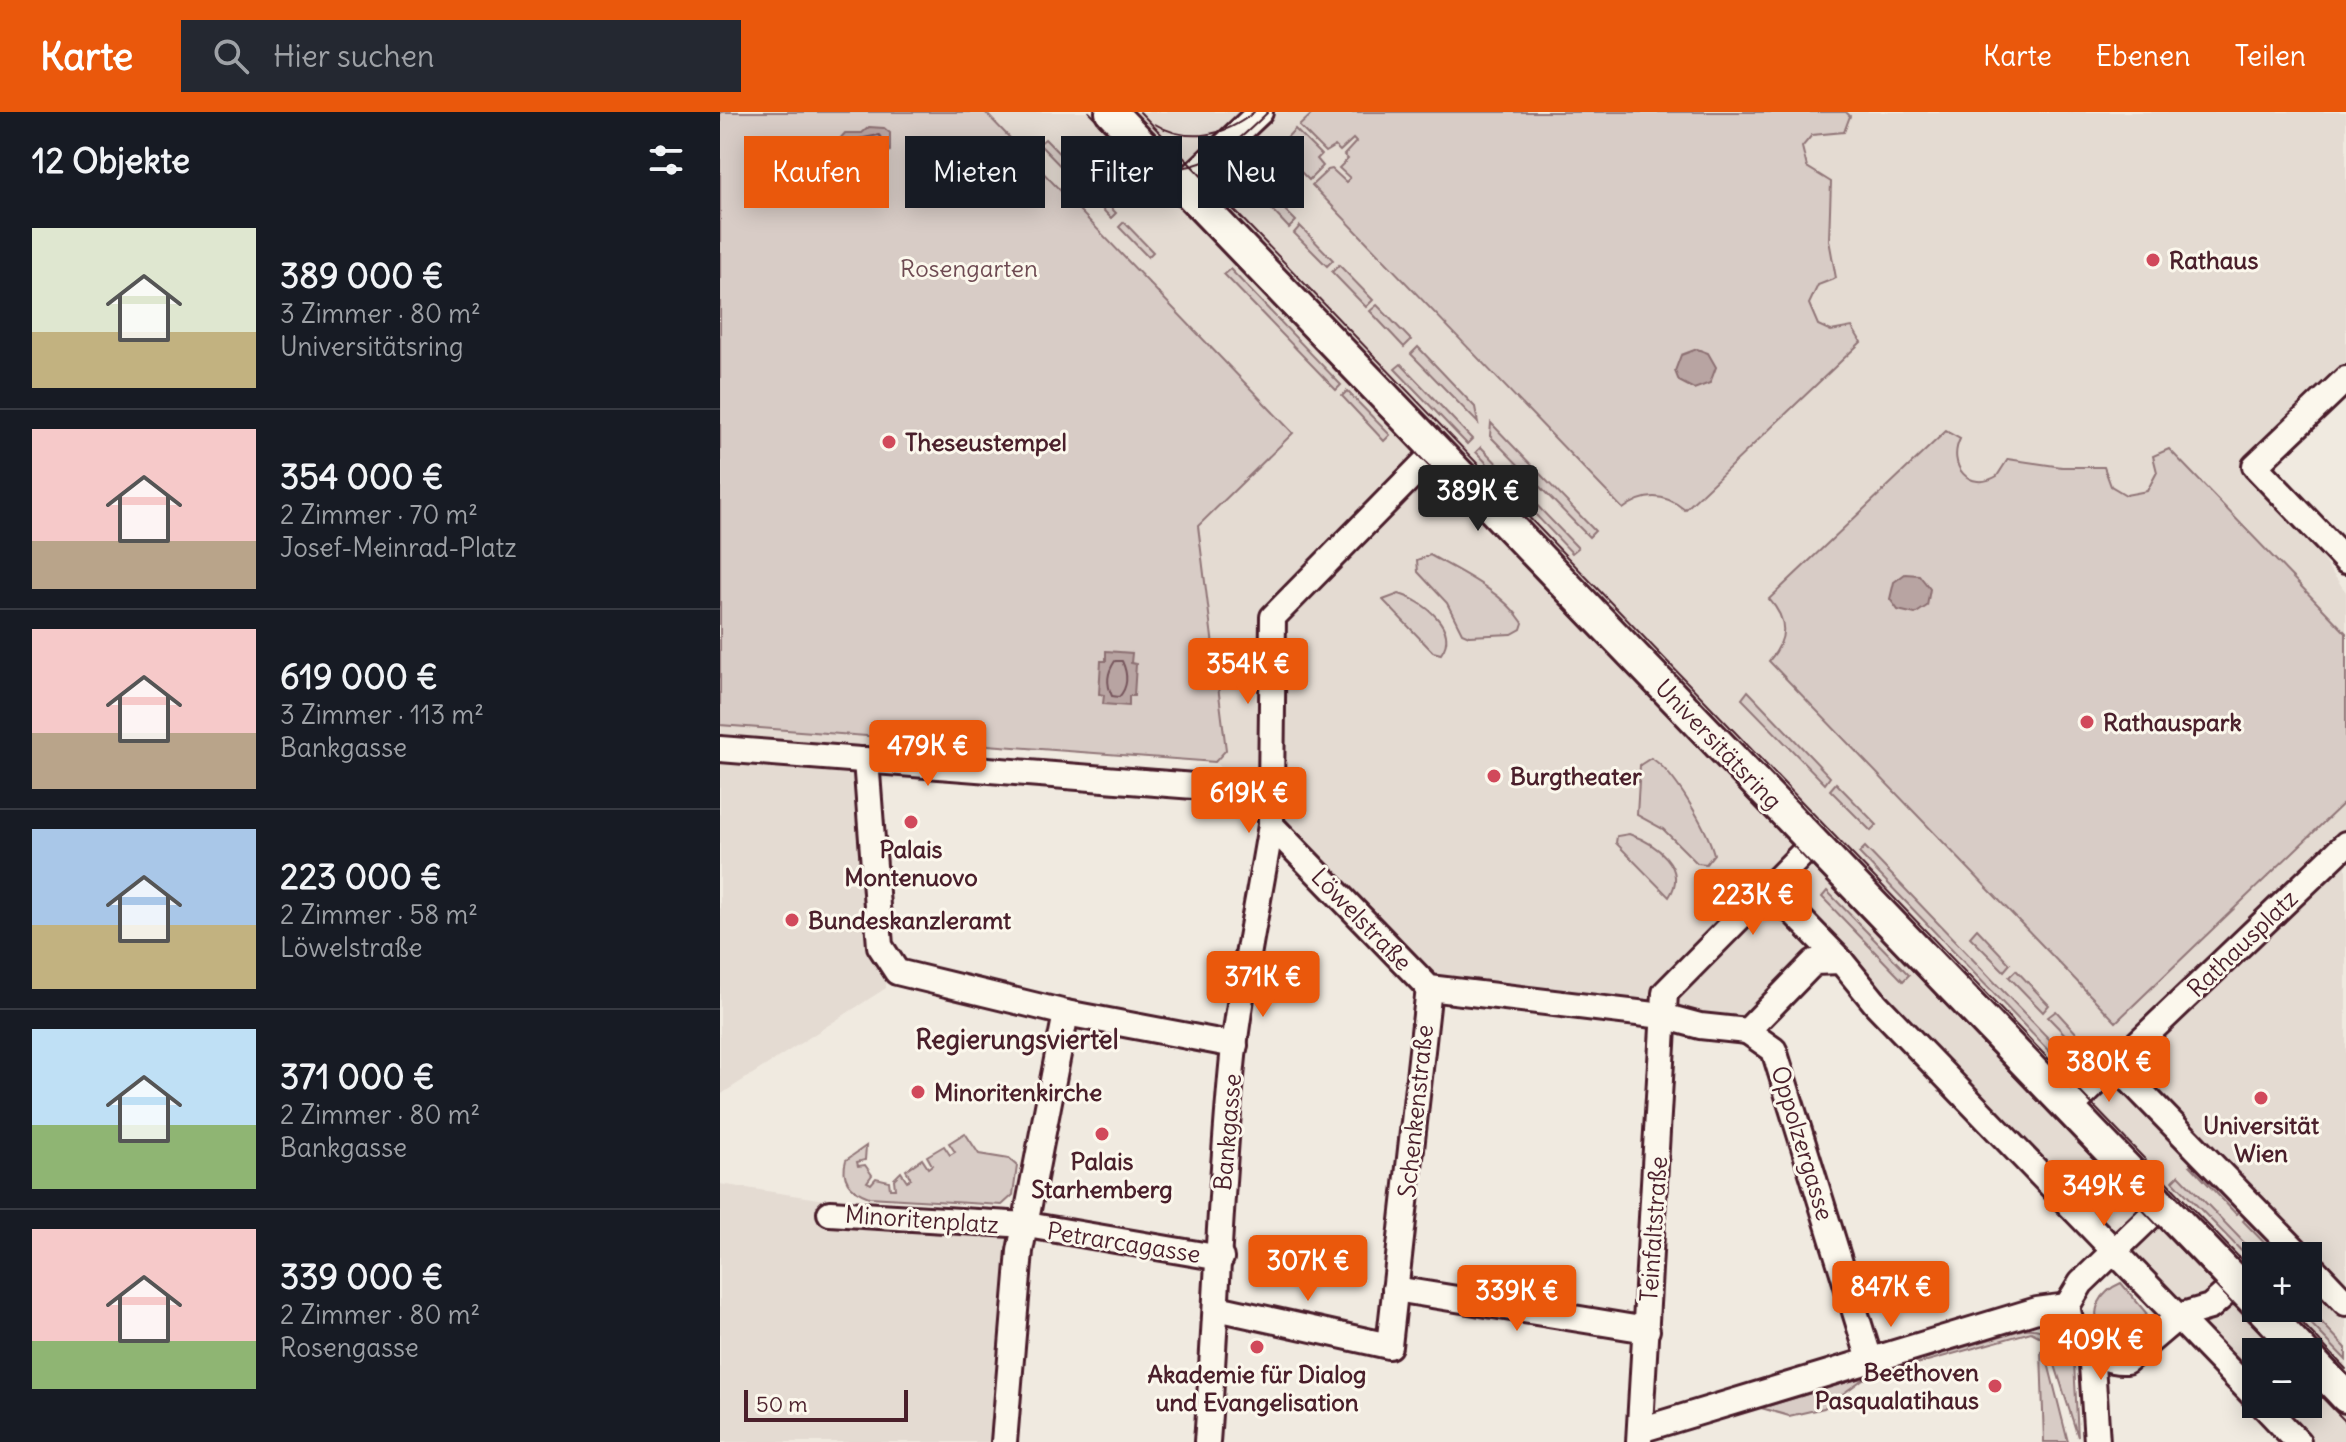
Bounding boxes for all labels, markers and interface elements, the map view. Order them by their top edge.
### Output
search box [181,20,741,92]
text: Karte [40,33,133,80]
icon: search [209,34,253,78]
text: Hier suchen [273,37,434,75]
text: Karte [1983,38,2052,74]
text: Ebenen [2096,38,2190,74]
text: Teilen [2234,38,2306,74]
chip: Kaufen [744,136,889,208]
chip: Mieten [905,136,1045,208]
chip: Filter [1061,136,1182,208]
chip: Neu [1198,136,1304,208]
icon: filters [644,138,688,182]
text: 12 Objekte [32,139,190,182]
place label: Rathaus [2169,245,2258,275]
marker: Rathaus [2144,251,2162,269]
park label: Rosengarten [900,253,1038,283]
text: 389 000 € [280,254,444,297]
icon: home [96,260,192,356]
text: 3 Zimmer · 80 m² [280,297,481,330]
text: Universitätsring [280,330,463,363]
place label: Theseustempel [905,427,1067,457]
marker: Theseustempel [880,433,898,451]
text: 354 000 € [280,455,444,498]
icon: home [96,461,192,557]
pin: 389K € [1413,465,1543,533]
text: 389K € [1436,474,1520,507]
text: 2 Zimmer · 70 m² [280,498,478,531]
text: Josef-Meinrad-Platz [280,531,517,564]
pin: 354K € [1183,638,1313,706]
text: 354K € [1206,647,1290,680]
text: 619 000 € [280,655,438,698]
icon: home [96,661,192,757]
street label: Universitätsring [1649,673,1789,815]
text: 3 Zimmer · 113 m² [280,698,484,731]
place label: Rathauspark [2103,707,2242,737]
marker: Rathauspark [2078,713,2096,731]
pin: 479K € [863,720,993,788]
text: 479K € [887,729,969,762]
text: Bankgasse [280,731,407,764]
place label: Burgtheater [1510,761,1642,791]
pin: 619K € [1184,767,1314,835]
marker: Burgtheater [1485,767,1503,785]
text: 619K € [1209,776,1289,809]
marker: Palais Montenuovo [902,813,920,831]
place label: Palais Montenuovo [844,834,978,892]
text: 223 000 € [280,855,442,898]
icon: home [96,861,192,957]
street label: Löwelstraße [1305,861,1419,977]
pin: 223K € [1688,869,1818,937]
text: 223K € [1712,878,1794,911]
street label: Rathausplatz [2181,883,2303,1003]
text: 2 Zimmer · 58 m² [280,898,478,931]
place label: Bundeskanzleramt [808,905,1012,935]
marker: Bundeskanzleramt [783,911,801,929]
text: Löwelstraße [280,931,423,964]
pin: 371K € [1198,951,1328,1019]
text: 371K € [1225,960,1301,993]
district label: Regierungsviertel [916,1023,1118,1056]
street label: Schenkenstraße [1391,1023,1439,1199]
pin: 380K € [2044,1036,2174,1104]
text: 380K € [2066,1045,2152,1078]
text: 371 000 € [280,1055,435,1098]
icon: home [96,1061,192,1157]
street label: Oppolzergasse [1765,1062,1841,1224]
street label: Bankgasse [1207,1072,1247,1192]
place label: Minoritenkirche [934,1077,1102,1107]
marker: Minoritenkirche [909,1083,927,1101]
marker: Universität Wien [2252,1089,2270,1107]
text: 2 Zimmer · 80 m² [280,1098,480,1131]
place label: Universität Wien [2203,1110,2320,1168]
marker: Palais Starhemberg [1093,1125,1111,1143]
text: Bankgasse [280,1131,407,1164]
place label: Palais Starhemberg [1031,1146,1173,1204]
street label: Teinfaltstraße [1633,1155,1673,1303]
pin: 349K € [2039,1160,2169,1228]
text: 349K € [2062,1169,2146,1202]
street label: Minoritenplatz [844,1199,1000,1239]
street label: Petrarcagasse [1045,1215,1203,1269]
pin: 307K € [1243,1235,1373,1303]
map controls [2242,1242,2322,1418]
button: + [2242,1242,2322,1322]
text: 307K € [1266,1244,1350,1277]
text: 339 000 € [280,1255,443,1298]
icon: home [96,1261,192,1357]
pin: 847K € [1826,1261,1956,1329]
pin: 339K € [1452,1265,1582,1333]
text: 847K € [1850,1270,1932,1303]
text: 339K € [1475,1274,1559,1307]
text: 2 Zimmer · 80 m² [280,1298,480,1331]
pin: 409K € [2036,1314,2166,1382]
text: 409K € [2058,1323,2144,1356]
text: Rosengasse [280,1331,419,1364]
marker: Akademie für Dialog und Evangelisation [1248,1338,1266,1356]
button: − [2242,1338,2322,1418]
place label: Beethoven Pasqualatihaus [1815,1357,1979,1415]
place label: Akademie für Dialog und Evangelisation [1148,1359,1366,1417]
marker: Beethoven Pasqualatihaus [1986,1377,2004,1395]
scale bar [744,1386,908,1422]
text: 50 m [756,1390,808,1418]

